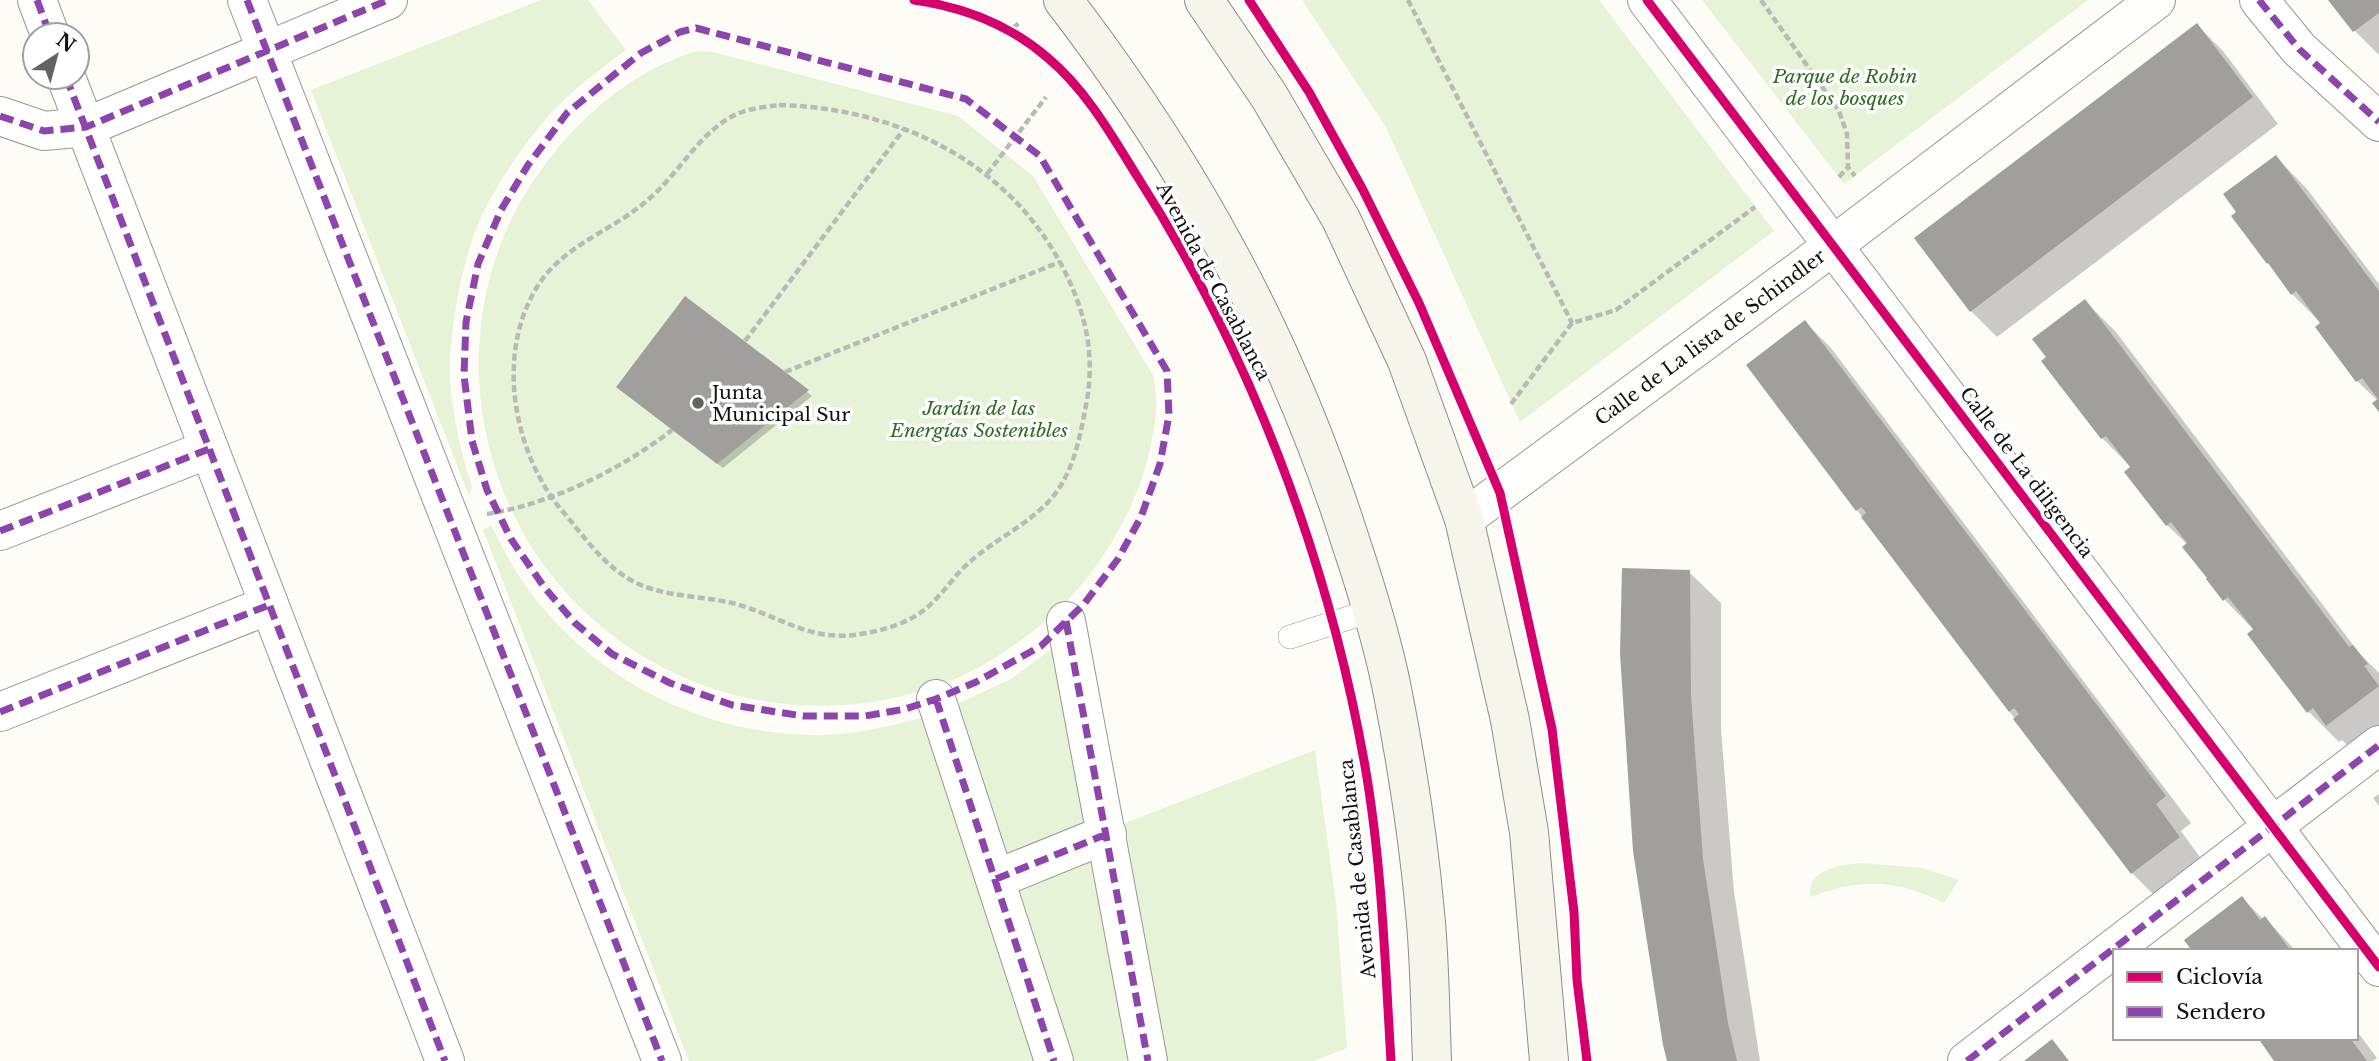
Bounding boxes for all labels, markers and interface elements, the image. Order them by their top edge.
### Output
north arrow [21,21,91,91]
text: N [52,28,80,57]
park label: Parque de Robin de los bosques [1772,65,1917,110]
street label: Avenida de Casablanca [1151,177,1276,385]
street label: Calle de La lista de Schindler [1591,245,1830,430]
place label: Junta Municipal Sur [709,381,850,426]
street label: Calle de La diligencia [1955,382,2099,562]
marker: Junta Municipal Sur [690,395,706,411]
park label: Jardín de las Energías Sostenibles [889,397,1068,442]
street label: Avenida de Casablanca [1334,757,1381,981]
legend [2113,949,2358,1040]
text: Ciclovía [2176,964,2263,990]
text: Sendero [2176,999,2266,1025]

